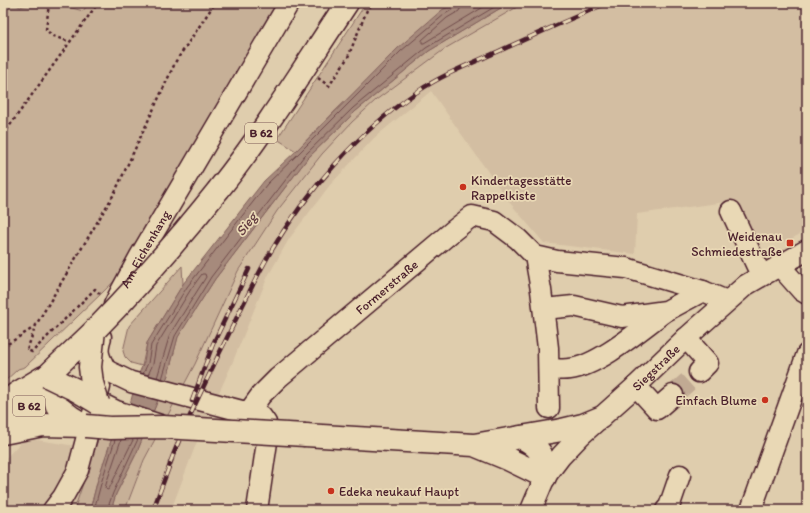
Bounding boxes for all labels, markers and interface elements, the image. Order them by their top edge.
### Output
road number: B 62 [245,123,277,143]
place label: Kindertagesstätte Rappelkiste [471,173,571,203]
marker: Kindertagesstätte Rappelkiste [458,182,468,192]
street label: Am Eichenhang [117,207,173,290]
water label: Sieg [232,208,262,240]
place label: Weidenau Schmiedestraße [691,229,782,259]
marker: Weidenau Schmiedestraße [785,238,795,248]
street label: Formerstraße [353,257,421,318]
street label: Siegstraße [629,341,683,394]
place label: Einfach Blume [675,393,757,408]
marker: Einfach Blume [760,395,770,405]
road number: B 62 [13,396,45,416]
place label: Edeka neukauf Haupt [339,484,459,499]
marker: Edeka neukauf Haupt [326,486,336,496]

